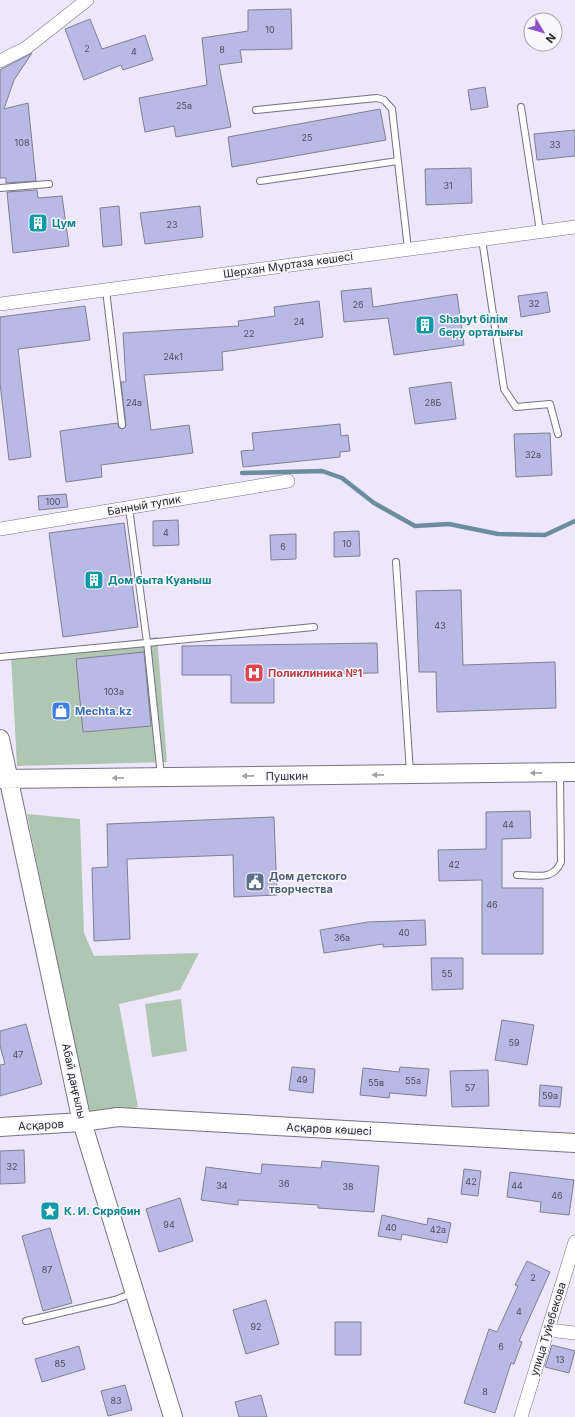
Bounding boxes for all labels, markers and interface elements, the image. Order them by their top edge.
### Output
north arrow [523,12,563,52]
house number: 10 [265,24,275,35]
text: N [543,31,559,46]
house number: 2 [84,43,90,54]
house number: 8 [219,44,225,55]
house number: 4 [131,46,137,57]
house number: 25а [176,100,192,111]
house number: 25 [302,132,312,143]
house number: 108 [15,137,30,148]
house number: 33 [549,139,561,150]
house number: 31 [443,180,453,191]
building icon: Цум [27,212,49,234]
place label: Цум [52,216,76,230]
house number: 23 [166,219,178,230]
street label: Шерхан Мұртаза көшесі [222,249,354,281]
house number: 32 [528,298,540,309]
house number: 26 [352,299,364,310]
place label: Shabyt білім беру орталығы [439,312,523,339]
building icon: Shabyt білім беру орталығы [414,314,436,336]
house number: 24 [293,316,305,327]
house number: 22 [244,328,254,339]
house number: 24к1 [163,351,183,362]
house number: 24а [126,397,142,408]
house number: 28Б [425,397,442,408]
house number: 32а [525,449,541,460]
street label: Банный тупик [106,492,182,518]
house number: 100 [45,496,61,507]
house number: 4 [163,527,169,538]
house number: 10 [342,538,352,549]
house number: 6 [280,541,286,552]
building icon: Дом быта Куаныш [83,569,105,591]
place label: Дом быта Куаныш [108,573,211,587]
house number: 43 [434,620,446,631]
hospital icon: Поликлиника №1 [243,662,265,684]
place label: Поликлиника №1 [268,666,363,680]
house number: 103а [104,686,124,697]
shop icon: Mechta.kz [50,700,72,722]
place label: Mechta.kz [75,704,132,718]
street label: Пушкин [266,769,308,783]
one-way arrow [529,770,542,776]
one-way arrow [371,772,384,778]
one-way arrow [242,773,254,780]
one-way arrow [111,775,124,781]
house number: 44 [502,819,514,830]
house number: 42 [448,859,460,870]
place label: Дом детского творчества [269,869,347,896]
public building icon: Дом детского творчества [244,871,266,893]
house number: 46 [486,899,498,910]
house number: 40 [398,927,410,938]
house number: 36а [334,932,350,943]
house number: 55 [442,968,452,979]
house number: 59 [508,1037,520,1048]
street label: Абай даңғылы [59,1042,89,1120]
house number: 47 [13,1049,23,1060]
house number: 49 [296,1074,308,1085]
house number: 55а [405,1075,421,1086]
house number: 55в [368,1077,384,1088]
house number: 57 [465,1082,475,1093]
house number: 59а [542,1090,558,1101]
street label: Асқаров [18,1117,64,1133]
street label: Асқаров көшесі [286,1120,372,1138]
house number: 32 [6,1161,18,1172]
house number: 42 [465,1176,477,1187]
house number: 36 [278,1178,290,1189]
house number: 34 [216,1180,228,1191]
house number: 44 [511,1180,523,1191]
house number: 38 [342,1181,354,1192]
house number: 46 [551,1190,563,1201]
place icon: К. И. Скрябин [39,1200,61,1222]
place label: К. И. Скрябин [64,1204,141,1218]
house number: 94 [163,1219,175,1230]
house number: 40 [385,1222,397,1233]
house number: 42а [430,1224,446,1235]
house number: 87 [42,1264,52,1275]
house number: 2 [530,1272,536,1283]
street label: улица Туйебекова [527,1280,569,1378]
house number: 4 [516,1306,522,1317]
house number: 92 [250,1321,262,1332]
house number: 6 [498,1341,504,1352]
house number: 13 [555,1354,565,1365]
house number: 85 [54,1358,66,1369]
house number: 8 [482,1386,488,1397]
house number: 83 [110,1395,122,1406]

